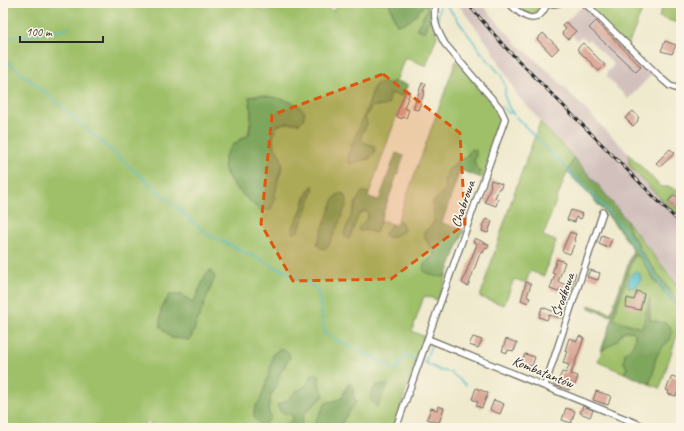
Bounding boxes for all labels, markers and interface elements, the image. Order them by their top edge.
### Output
scale bar [20,18,103,44]
text: 100 m [26,24,53,40]
street label: Chabrowa [447,177,479,230]
street label: Środkowa [548,270,579,319]
street label: Kombatantów [510,352,578,393]

